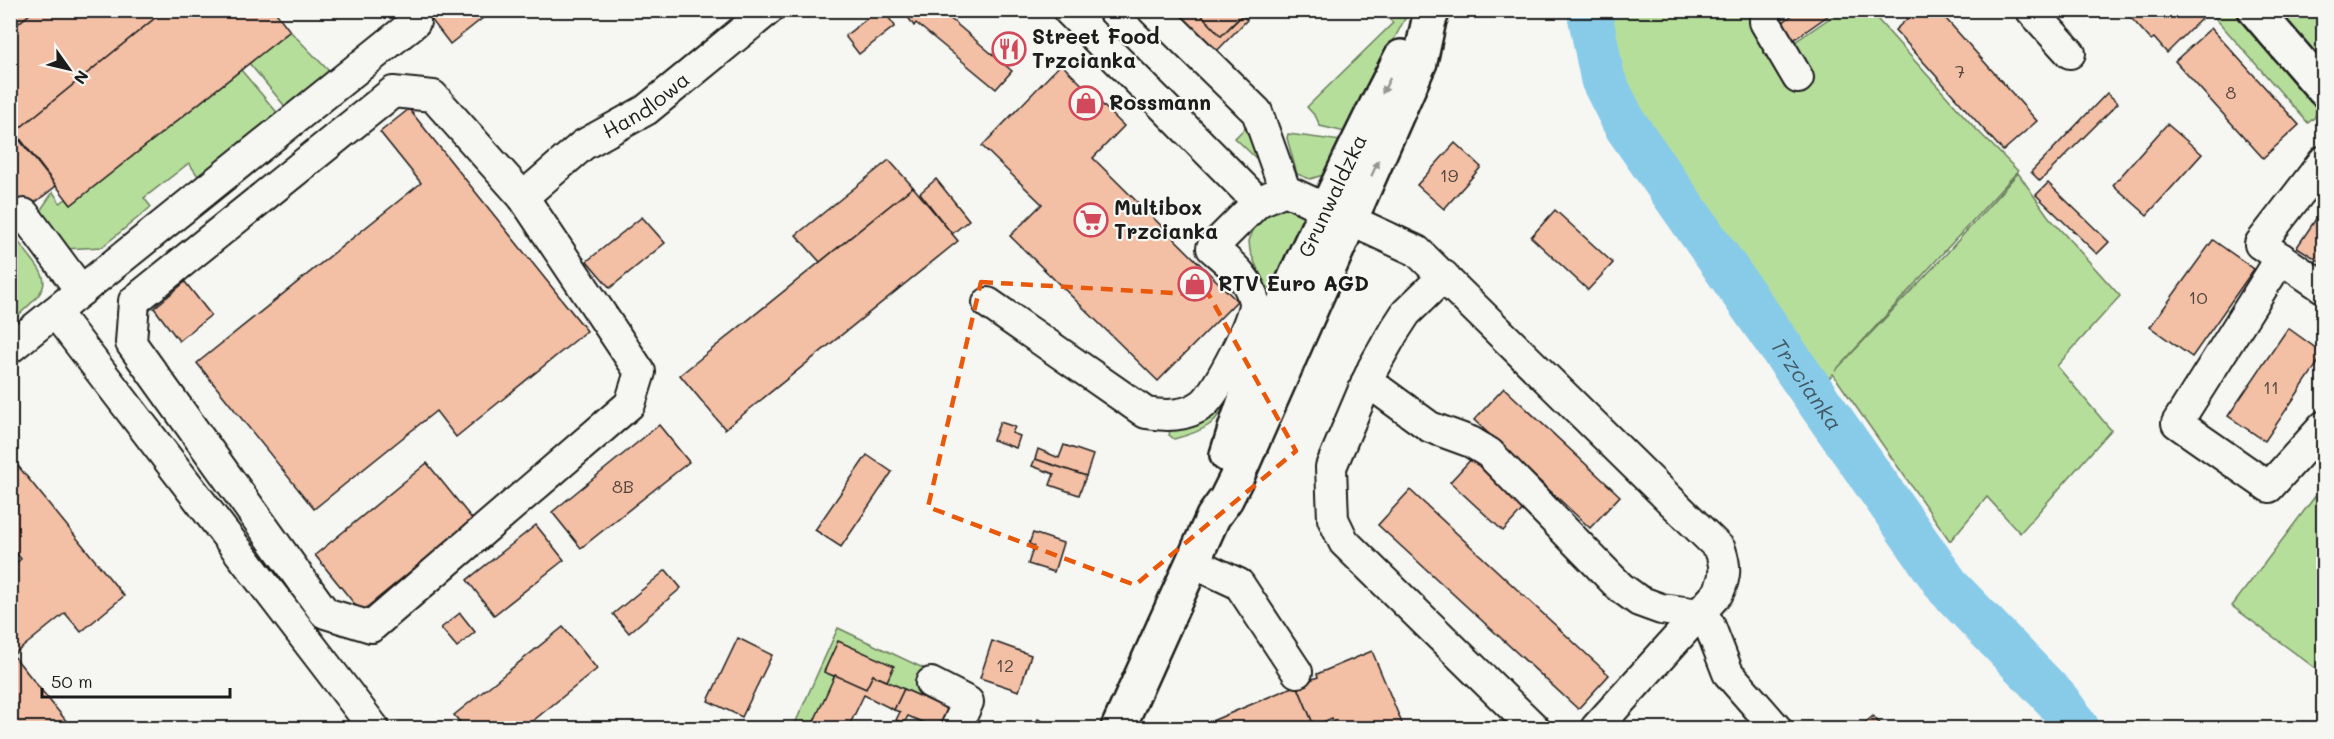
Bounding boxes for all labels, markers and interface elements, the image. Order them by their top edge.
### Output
place label: Street Food Trzcianka [1032,22,1160,73]
restaurant icon: Street Food Trzcianka [991,31,1027,67]
north arrow [39,39,99,99]
house number: 7 [1955,59,1965,83]
street label: Handlowa [597,65,694,144]
text: N [70,67,94,89]
one-way arrow [1381,78,1391,95]
house number: 8 [2226,80,2237,104]
shop icon: Rossmann [1068,85,1104,121]
place label: Rossmann [1109,88,1211,115]
street label: Grunwaldzka [1291,129,1372,261]
one-way arrow [1370,158,1380,176]
house number: 19 [1440,163,1459,187]
place label: Multibox Trzcianka [1114,193,1218,244]
supermarket icon: Multibox Trzcianka [1073,202,1109,238]
shop icon: RTV Euro AGD [1177,266,1213,302]
place label: RTV Euro AGD [1218,269,1369,296]
house number: 10 [2188,285,2208,309]
water label: Trzcianka [1765,332,1850,436]
house number: 11 [2263,375,2279,399]
house number: 8B [612,474,634,498]
house number: 12 [996,653,1014,677]
scale bar [42,661,230,699]
text: 50 m [51,669,93,693]

